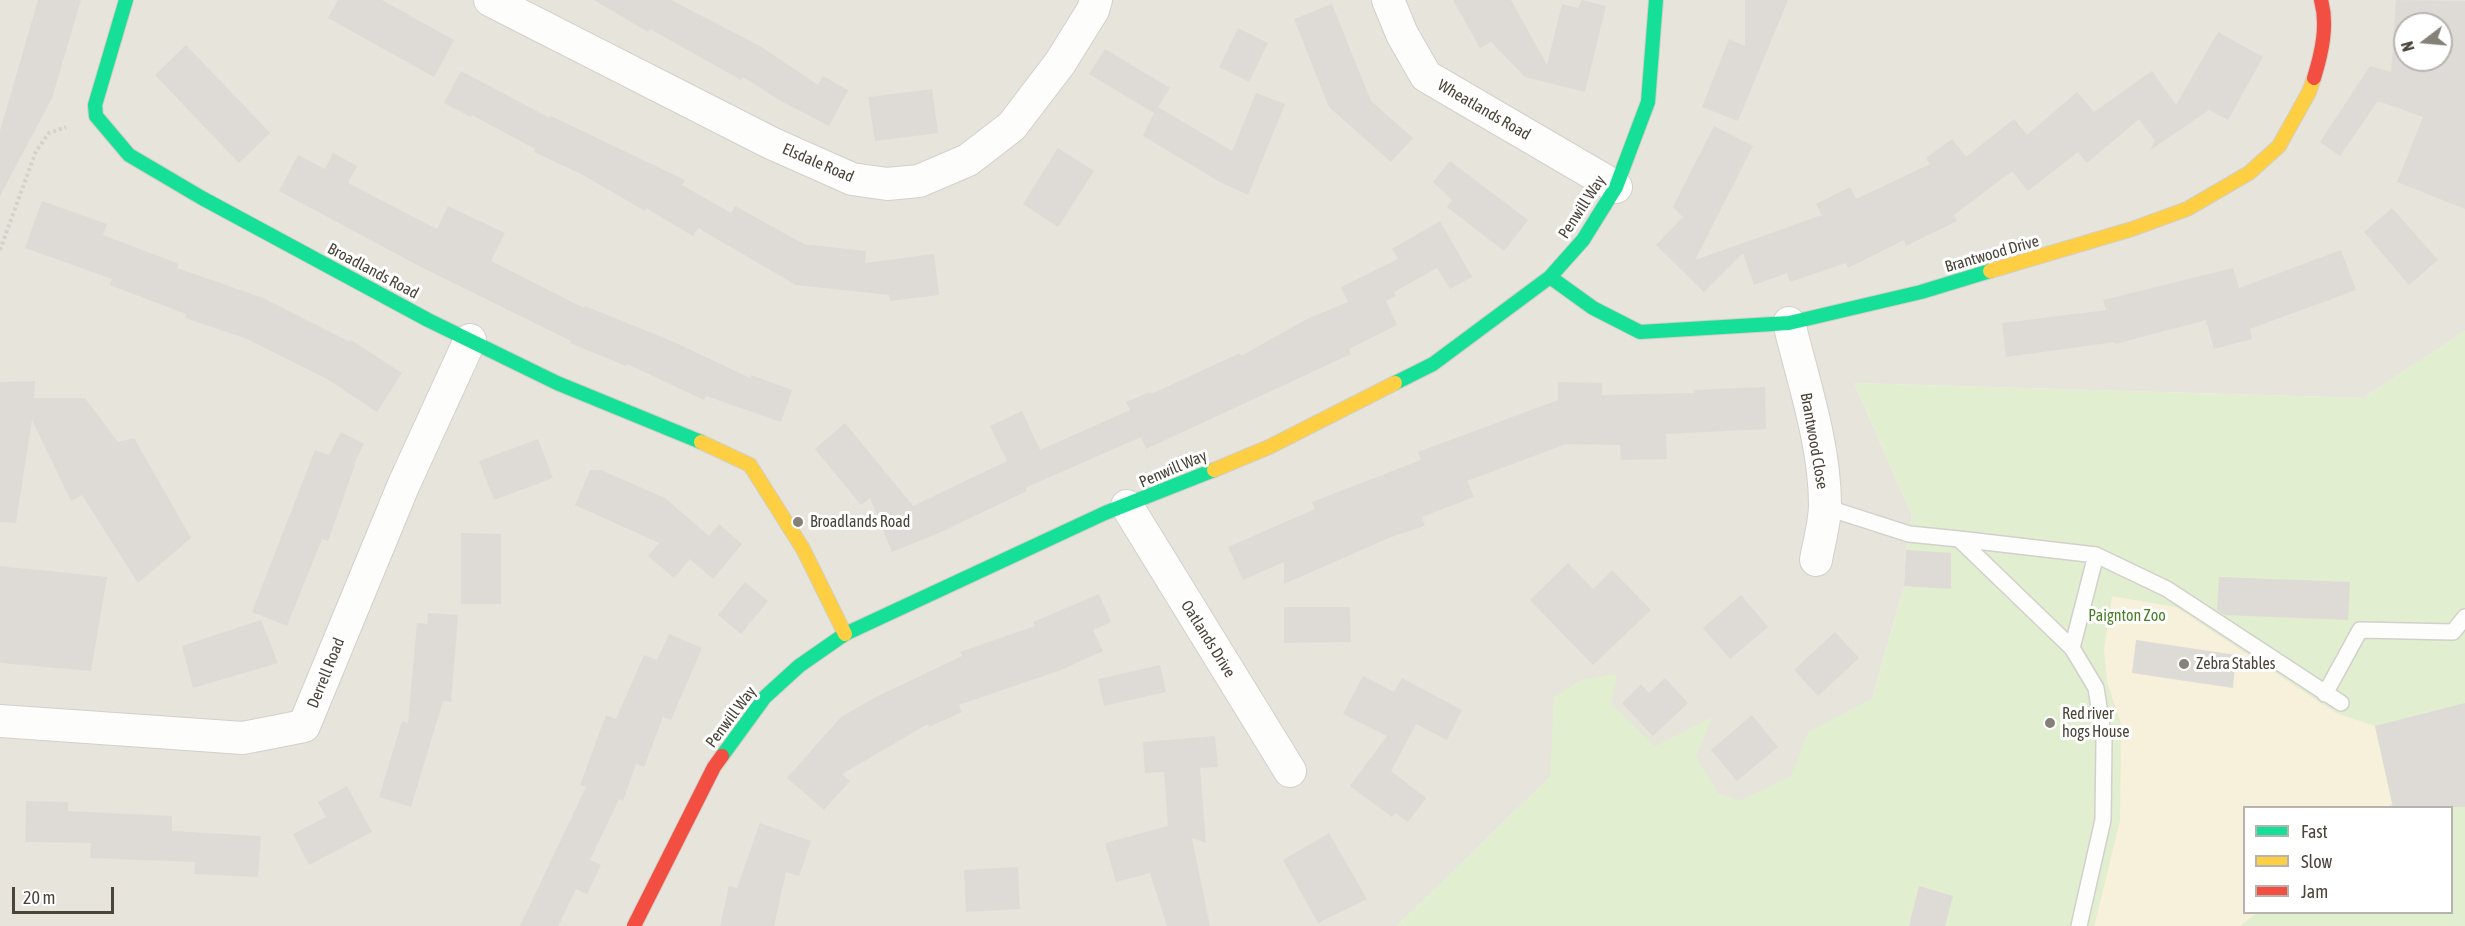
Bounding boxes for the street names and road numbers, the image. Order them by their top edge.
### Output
street label: Wheatlands Road [1434,76,1534,144]
street label: Elsdale Road [779,139,857,187]
street label: Penwill Way [1554,172,1610,242]
street label: Brantwood Drive [1943,231,2041,277]
street label: Broadlands Road [324,239,422,303]
street label: Brantwood Close [1796,391,1832,491]
street label: Penwill Way [1136,446,1210,492]
street label: Oatlands Drive [1177,597,1239,681]
street label: Derrell Road [303,635,349,711]
street label: Penwill Way [702,683,760,751]

